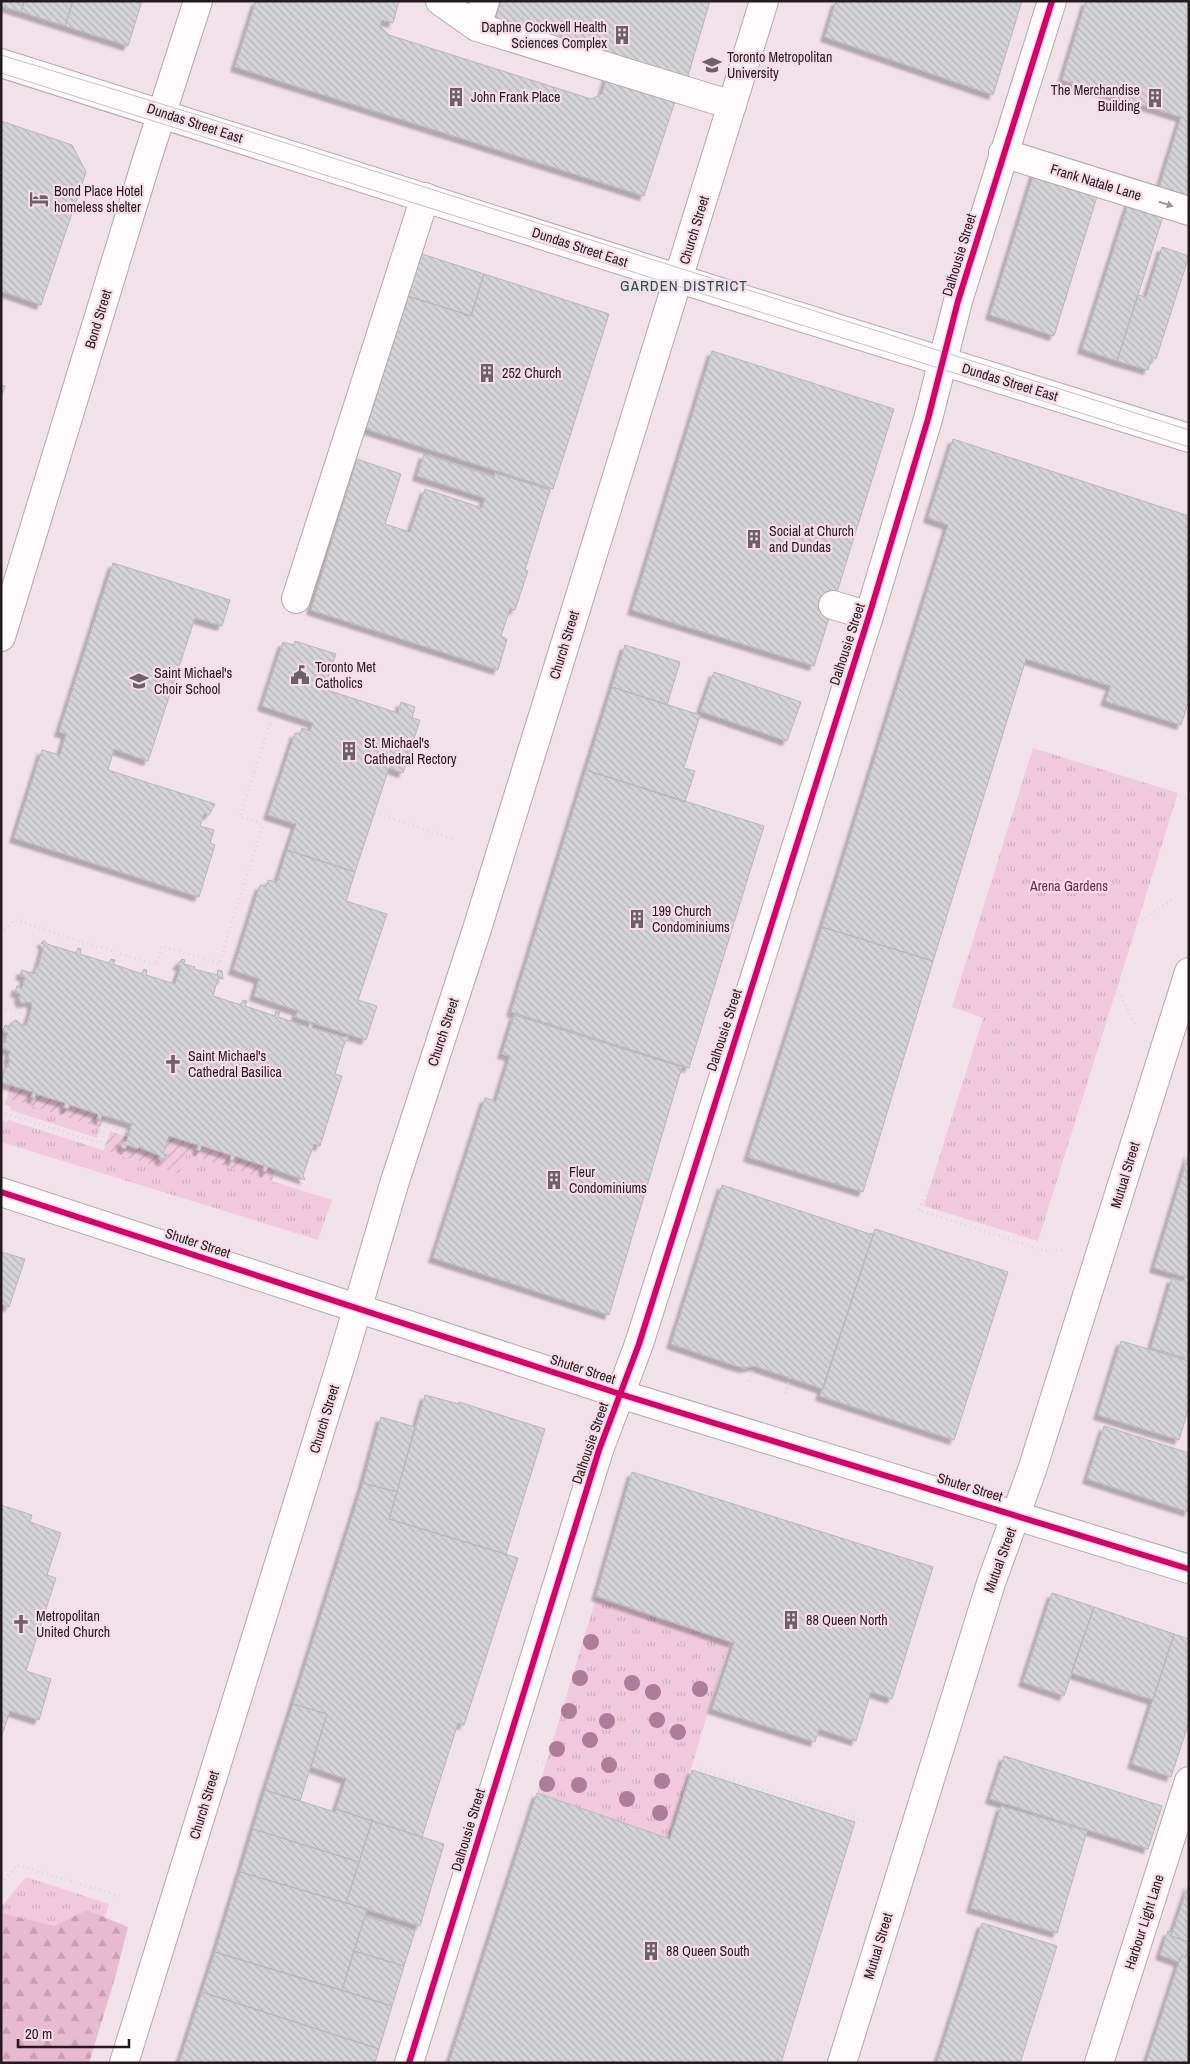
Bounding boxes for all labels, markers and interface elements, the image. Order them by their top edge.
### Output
place label: Daphne Cockwell Health Sciences Complex [481,18,607,52]
building icon: Daphne Cockwell Health Sciences Complex [611,24,633,46]
place label: Toronto Metropolitan University [727,48,832,82]
school or university icon: Toronto Metropolitan University [701,54,723,76]
place label: The Merchandise Building [1051,81,1141,115]
building icon: John Frank Place [445,86,467,108]
building icon: The Merchandise Building [1144,87,1166,109]
place label: John Frank Place [471,88,560,106]
street label: Dundas Street East [145,99,245,147]
street label: Frank Natale Lane [1048,160,1144,204]
place label: Bond Place Hotel homeless shelter [54,182,143,216]
hotel icon: Bond Place Hotel homeless shelter [28,188,50,210]
street label: Church Street [675,194,713,266]
one-way arrow [1159,200,1174,208]
street label: Dalhousie Street [938,211,980,299]
street label: Dundas Street East [530,223,630,271]
district label: GARDEN DISTRICT [620,275,748,296]
street label: Bond Street [81,287,115,351]
street label: Dundas Street East [960,359,1060,405]
building icon: 252 Church [476,362,498,384]
place label: 252 Church [502,364,561,382]
place label: Social at Church and Dundas [769,522,854,556]
building icon: Social at Church and Dundas [743,528,765,550]
street label: Dalhousie Street [825,601,869,687]
street label: Church Street [545,609,583,681]
place label: Toronto Met Catholics [315,658,376,692]
place label: Saint Michael's Choir School [154,664,232,698]
public building icon: Toronto Met Catholics [289,664,311,686]
school or university icon: Saint Michael's Choir School [128,670,150,692]
place label: St. Michael's Cathedral Rectory [364,734,457,768]
building icon: St. Michael's Cathedral Rectory [338,740,360,762]
park label: Arena Gardens [1029,877,1108,895]
place label: 199 Church Condominiums [652,902,730,936]
building icon: 199 Church Condominiums [626,908,648,930]
street label: Dalhousie Street [702,987,746,1073]
street label: Church Street [423,996,463,1068]
place label: Saint Michael's Cathedral Basilica [188,1047,282,1081]
church icon: Saint Michael's Cathedral Basilica [162,1053,184,1075]
street label: Mutual Street [1106,1140,1144,1210]
place label: Fleur Condominiums [569,1163,647,1197]
building icon: Fleur Condominiums [543,1169,565,1191]
street label: Shuter Street [163,1224,233,1262]
street label: Shuter Street [548,1350,618,1388]
street label: Church Street [305,1383,343,1455]
street label: Dalhousie Street [568,1400,612,1486]
street label: Shuter Street [935,1469,1005,1505]
street label: Mutual Street [980,1525,1020,1595]
place label: Metropolitan United Church [36,1607,110,1641]
building icon: 88 Queen North [780,1609,802,1631]
place label: 88 Queen North [806,1611,888,1629]
church icon: Metropolitan United Church [10,1613,32,1635]
street label: Church Street [185,1769,223,1841]
street label: Dalhousie Street [447,1786,489,1874]
street label: Harbour Light Lane [1120,1872,1168,1972]
street label: Mutual Street [859,1911,897,1981]
building icon: 88 Queen South [640,1940,662,1962]
place label: 88 Queen South [666,1942,750,1960]
scale bar [18,2016,129,2048]
text: 20 m [25,2023,52,2044]

